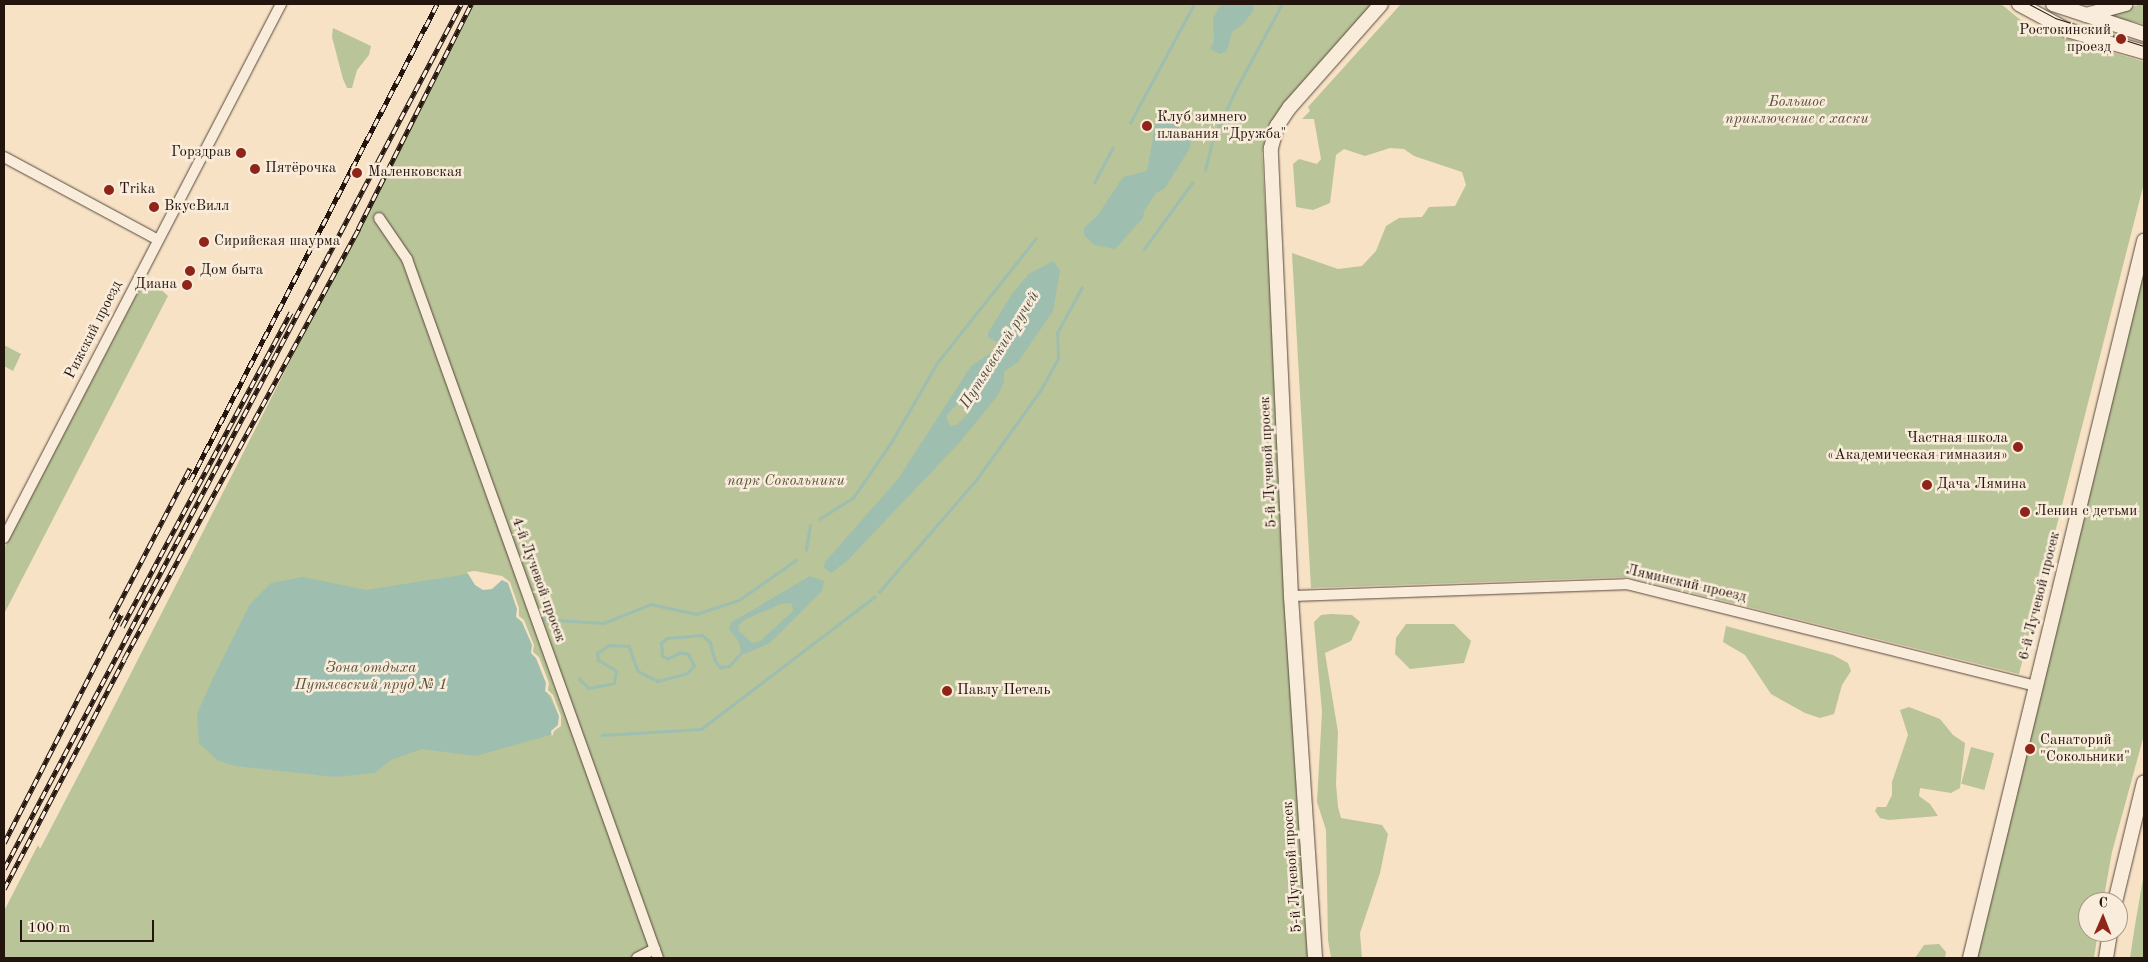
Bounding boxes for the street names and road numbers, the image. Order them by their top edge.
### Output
street label: Рижский проезд [62,278,126,382]
street label: 5-й Лучевой просек [1257,396,1281,528]
street label: 4-й Лучевой просек [507,515,569,645]
street label: 6-й Лучевой просек [2015,530,2065,662]
street label: Ляминский проезд [1624,561,1748,607]
street label: 5-й Лучевой просек [1279,801,1307,933]

